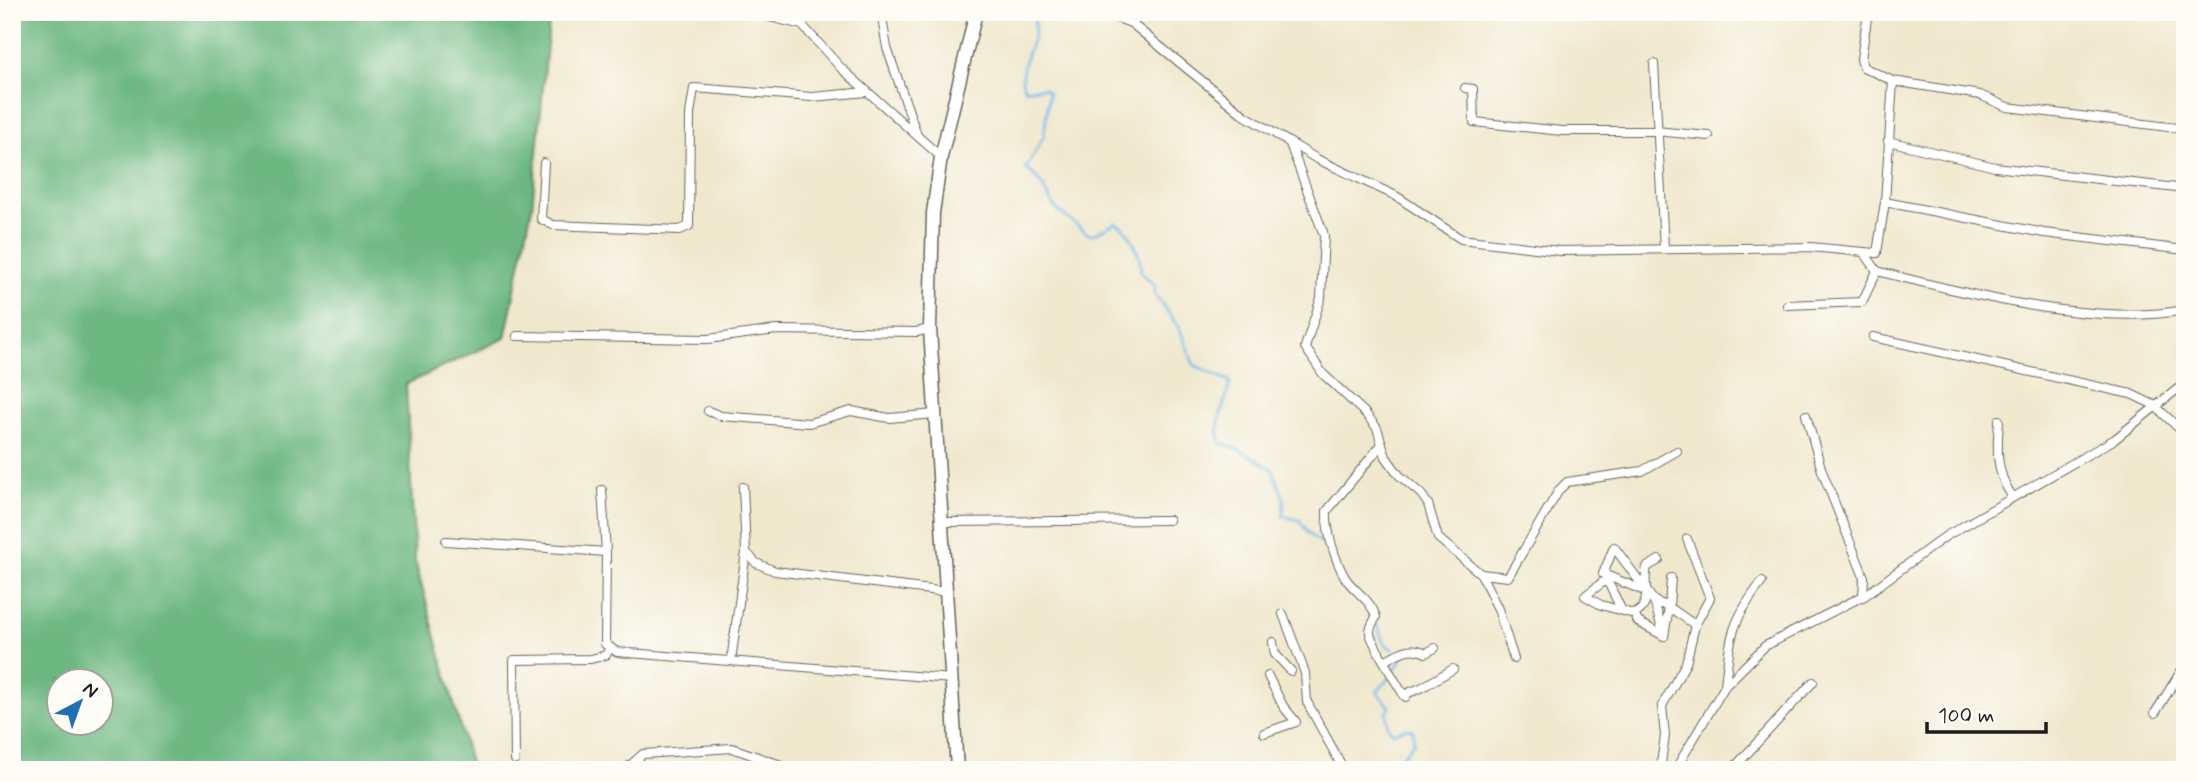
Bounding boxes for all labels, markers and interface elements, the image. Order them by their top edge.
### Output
north arrow [46,666,116,736]
text: N [77,677,103,704]
scale bar [1927,691,2046,735]
text: 100 m [1938,702,1994,730]

